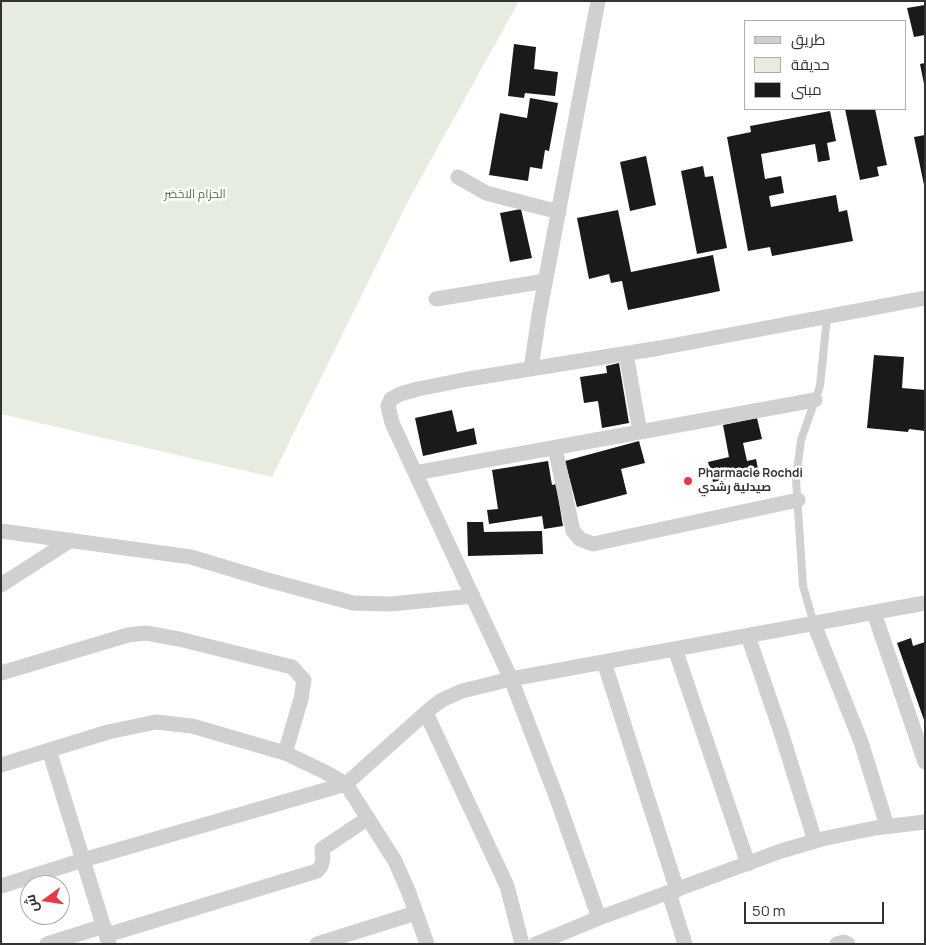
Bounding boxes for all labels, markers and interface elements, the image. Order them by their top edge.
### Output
legend [744,20,906,110]
text: طريق [791,29,825,50]
text: حديقة [791,54,830,75]
text: مبنى [791,79,822,100]
park label: الحزام الاخضر [164,188,226,202]
place label: Pharmacie Rochdi صيدلية رشدي [698,467,803,495]
marker: Pharmacie Rochdi صيدلية رشدي [682,475,694,487]
north arrow [20,875,70,925]
text: ش [20,892,42,915]
scale bar [746,892,886,924]
text: 50 m [752,900,786,921]

